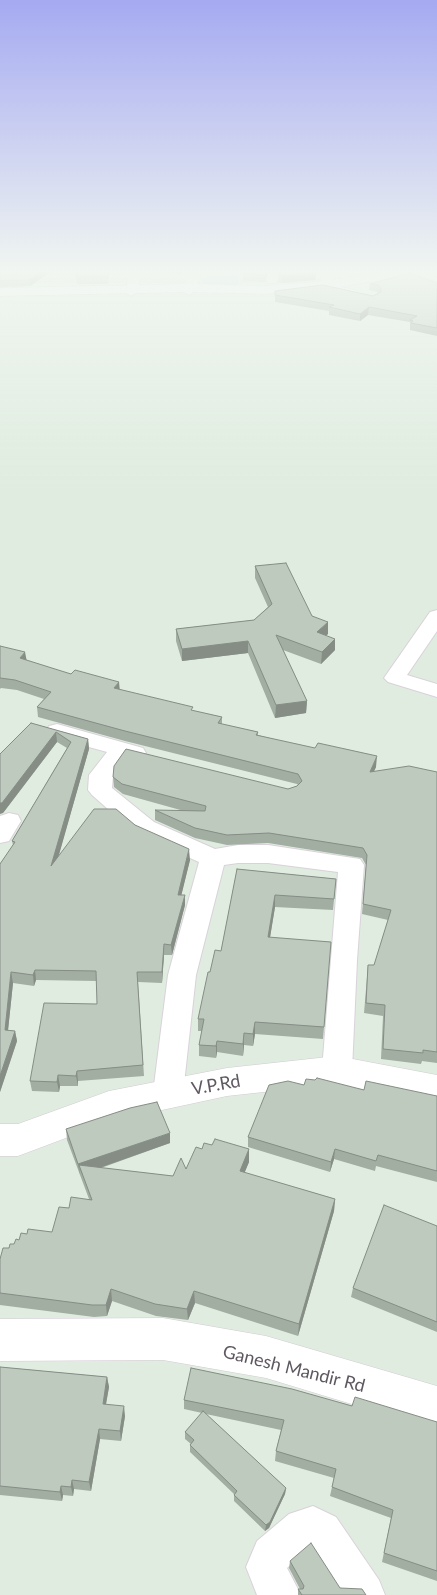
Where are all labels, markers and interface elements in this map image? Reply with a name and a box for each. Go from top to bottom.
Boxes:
street label: V.P.Rd [190,1070,242,1100]
street label: Ganesh Mandir Rd [221,1341,367,1397]

